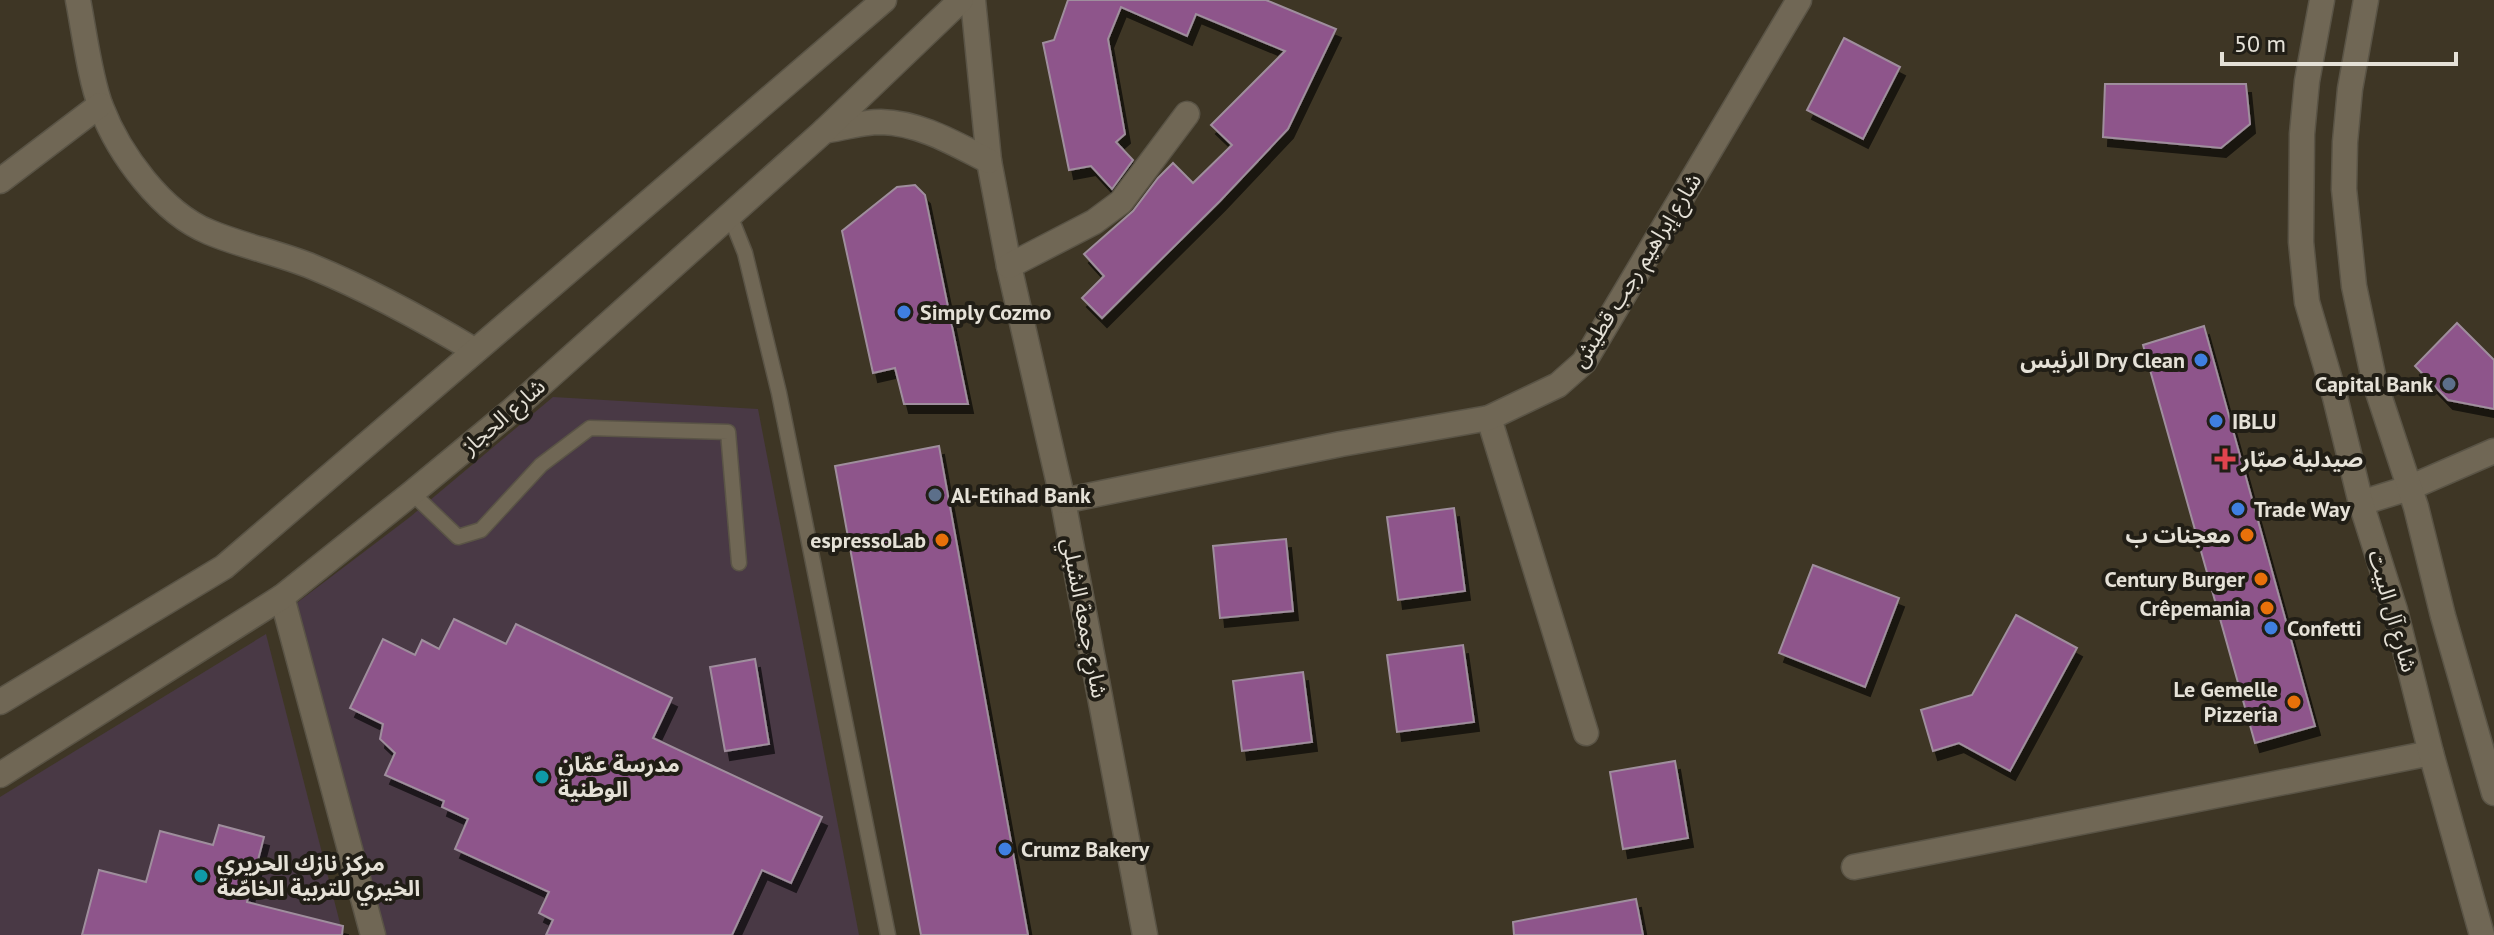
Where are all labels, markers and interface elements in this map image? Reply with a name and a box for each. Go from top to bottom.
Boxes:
scale bar [2222,16,2456,66]
text: 50 m [2234,28,2286,59]
street label: شارع إبراهيم رجب قطيش [1565,168,1710,374]
place label: Simply Cozmo [920,298,1052,326]
marker: Simply Cozmo [895,303,913,321]
place label: الرئيس Dry Clean [2020,346,2185,374]
marker: الرئيس Dry Clean [2192,351,2210,369]
place label: Capital Bank [2315,370,2433,398]
street label: شارع الحجاز [454,372,553,463]
marker: Capital Bank [2440,375,2458,393]
place label: IBLU [2232,407,2276,435]
marker: IBLU [2207,412,2225,430]
place label: صيدلية صبّار [2240,445,2363,473]
marker: صيدلية صبّار [2216,450,2234,468]
place label: Al-Etihad Bank [951,481,1091,509]
marker: Al-Etihad Bank [926,486,944,504]
place label: Trade Way [2254,495,2351,523]
marker: Trade Way [2229,500,2247,518]
place label: معجنات ب [2126,521,2231,549]
place label: espressoLab [810,526,926,554]
marker: معجنات ب [2238,526,2256,544]
marker: espressoLab [933,531,951,549]
street label: شارع جمعة الشبلي [1053,536,1114,701]
street label: شارع آل البيت [2359,547,2424,676]
place label: Century Burger [2105,565,2245,593]
marker: Century Burger [2252,570,2270,588]
place label: Crêpemania [2140,594,2251,622]
marker: Crêpemania [2258,599,2276,617]
place label: Confetti [2287,614,2362,642]
marker: Confetti [2262,619,2280,637]
place label: Le Gemelle Pizzeria [2173,675,2278,728]
marker: Le Gemelle Pizzeria [2285,693,2303,711]
place label: مدرسة عمّان الوطنية [558,750,680,803]
marker: مدرسة عمّان الوطنية [533,768,551,786]
place label: Crumz Bakery [1021,835,1150,863]
marker: Crumz Bakery [996,840,1014,858]
place label: مركز نازك الحريري الخيري للتربية الخاصّة [217,849,420,906]
marker: مركز نازك الحريري الخيري للتربية الخاصّة [192,867,210,885]

